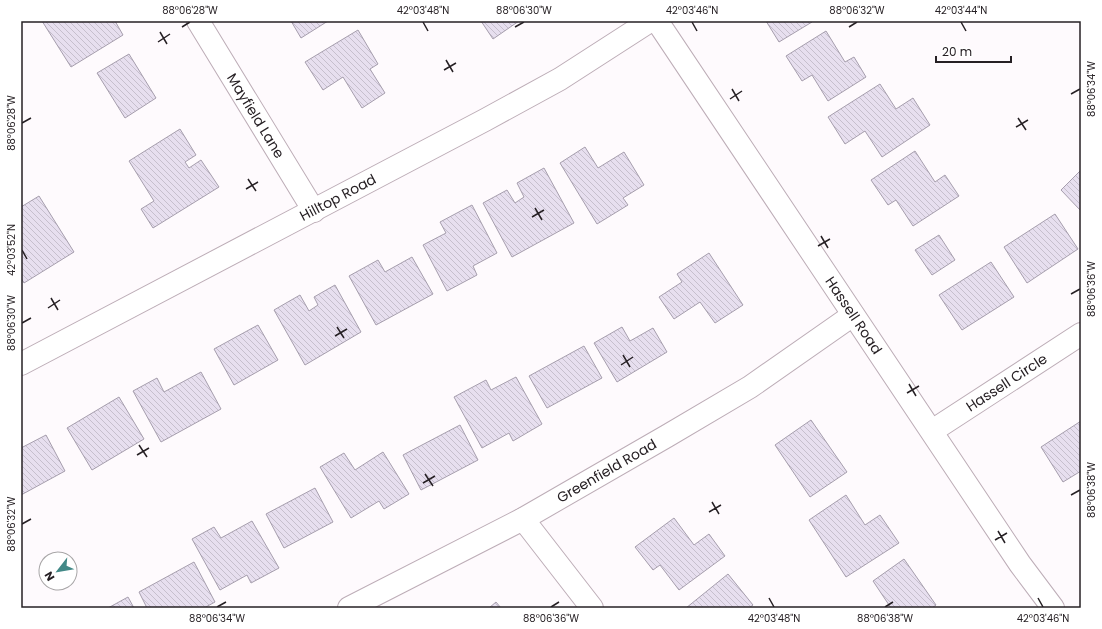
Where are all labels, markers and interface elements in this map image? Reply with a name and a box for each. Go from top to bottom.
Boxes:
text: 88°06'28"W [162,3,218,18]
text: 42°03'48"N [397,3,449,18]
text: 88°06'30"W [496,3,552,18]
text: 42°03'46"N [666,3,718,18]
text: 88°06'32"W [829,3,885,18]
text: 42°03'44"N [935,3,987,18]
scale bar [936,38,1011,64]
text: 20 m [942,43,972,60]
text: 88°06'34"W [1084,61,1099,117]
street label: Mayfield Lane [222,70,290,162]
text: 88°06'28"W [4,95,19,151]
street label: Hilltop Road [296,169,380,226]
text: 42°03'52"N [4,224,19,276]
text: 88°06'36"W [1084,261,1099,317]
street label: Hassell Road [821,273,887,358]
text: 88°06'30"W [4,295,19,351]
street label: Hassell Circle [962,348,1051,416]
street label: Greenfield Road [553,434,660,507]
text: 88°06'38"W [1084,462,1099,518]
text: 88°06'32"W [4,496,19,552]
north arrow [38,551,78,591]
text: N [40,568,58,584]
text: 88°06'34"W [189,611,245,626]
text: 88°06'36"W [523,611,579,626]
text: 42°03'48"N [748,611,800,626]
text: 88°06'38"W [857,611,913,626]
text: 42°03'46"N [1017,611,1069,626]

